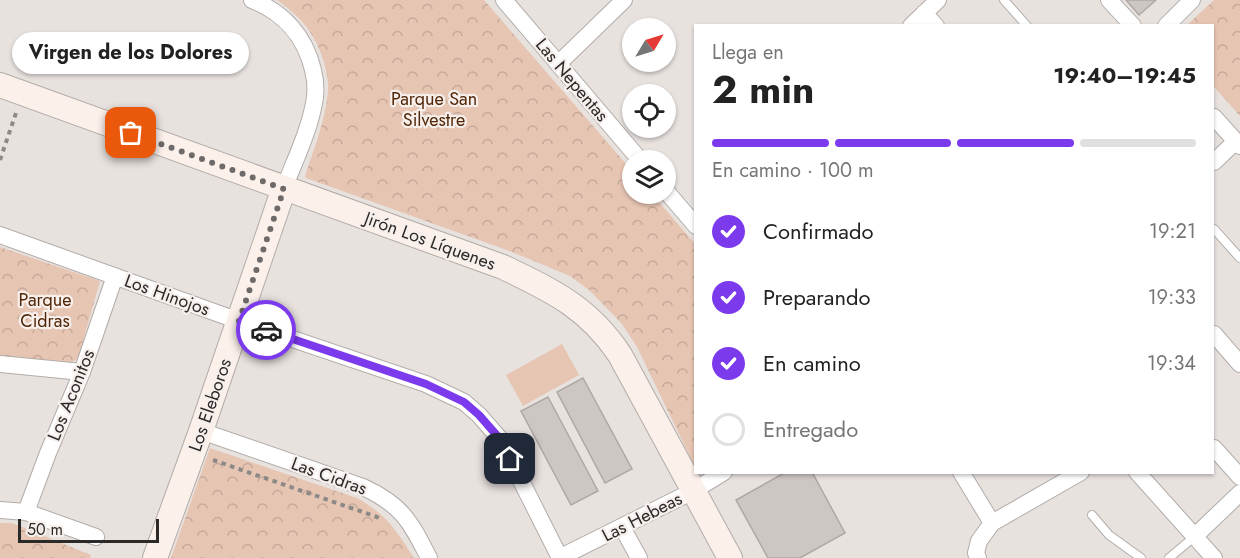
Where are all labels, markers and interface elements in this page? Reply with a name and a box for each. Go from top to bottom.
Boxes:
north arrow [622,18,676,72]
map controls [622,18,676,204]
callout: Virgen de los Dolores [12,31,249,73]
street label: Las Nepentas [529,33,615,127]
text: Virgen de los Dolores [29,38,232,67]
text: Llega en [712,38,784,67]
text: 19:40–19:45 [1053,59,1196,91]
text: 2 min [712,61,814,118]
button: locate [622,84,676,138]
park label: Parque San Silvestre [391,86,477,133]
pin [105,107,156,158]
icon: bag [114,116,147,149]
button: layers [622,150,676,204]
text: En camino · 100 m [712,156,874,185]
street label: Jirón Los Líquenes [359,205,499,277]
icon: check [712,215,745,248]
text: Confirmado [763,215,873,247]
text: 19:21 [1149,217,1196,246]
street label: Los Hinojos [121,268,213,322]
icon: check [712,281,745,314]
text: Preparando [763,281,871,313]
text: 19:33 [1148,283,1196,312]
park label: Parque Cidras [19,287,71,334]
courier [236,300,296,360]
icon: car [250,314,283,347]
street label: Los Aconitos [41,345,101,445]
icon: check [712,347,745,380]
text: En camino [763,347,861,379]
text: 19:34 [1147,349,1196,378]
street label: Los Eleboros [182,355,238,455]
text: Entregado [763,413,858,445]
pin [484,433,535,484]
icon: home [493,442,526,475]
street label: Las Cidras [288,450,370,502]
street label: Las Hebeas [597,486,687,548]
scale bar [18,516,159,544]
text: 50 m [27,518,63,541]

